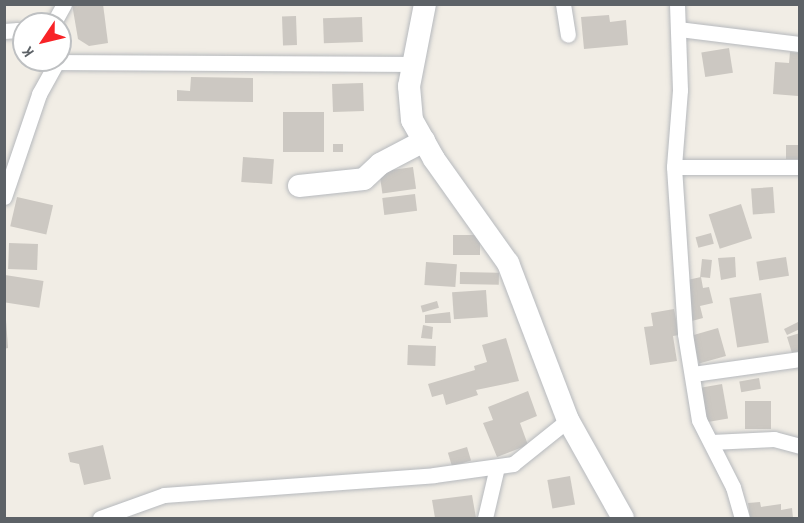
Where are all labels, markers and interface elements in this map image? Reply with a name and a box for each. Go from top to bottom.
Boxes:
north arrow [12,12,72,72]
text: K [18,43,39,60]

